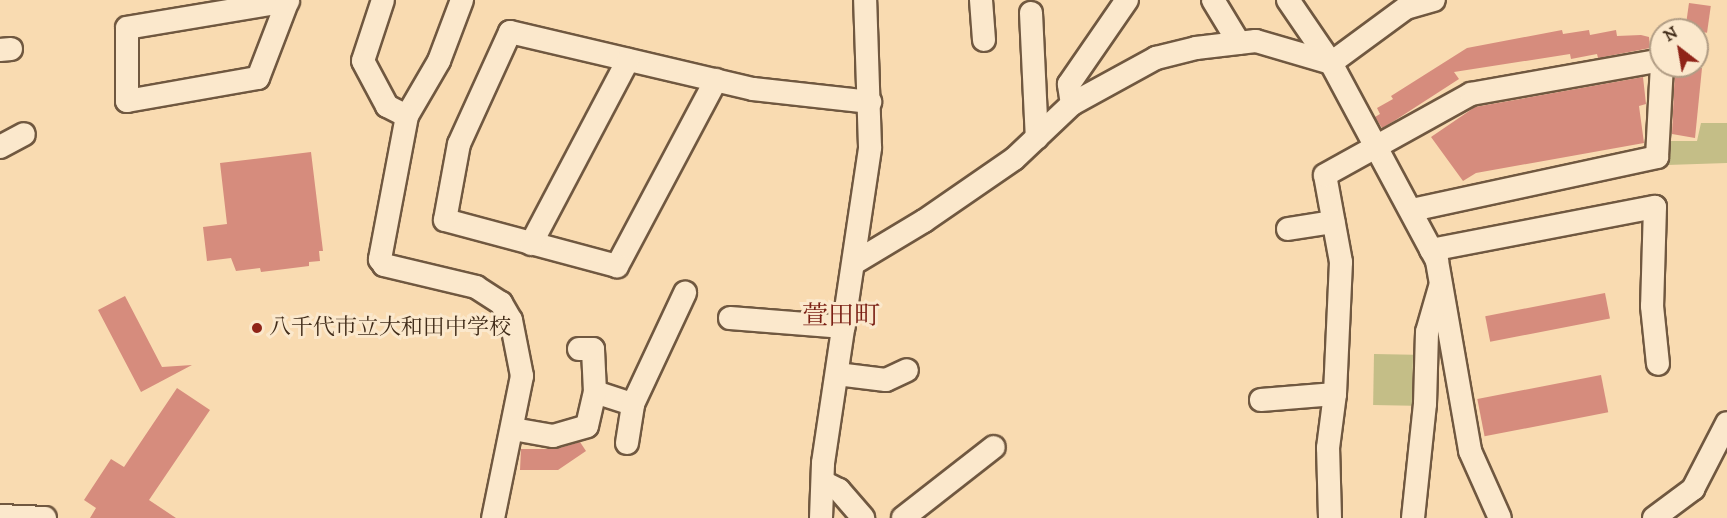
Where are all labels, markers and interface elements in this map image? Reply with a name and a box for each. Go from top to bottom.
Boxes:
north arrow [1649,18,1709,78]
text: N [1660,22,1682,46]
district label: 萱田町 [802,301,880,333]
place label: 八千代市立大和田中学校 [269,315,511,341]
marker: 八千代市立大和田中学校 [250,321,264,335]

